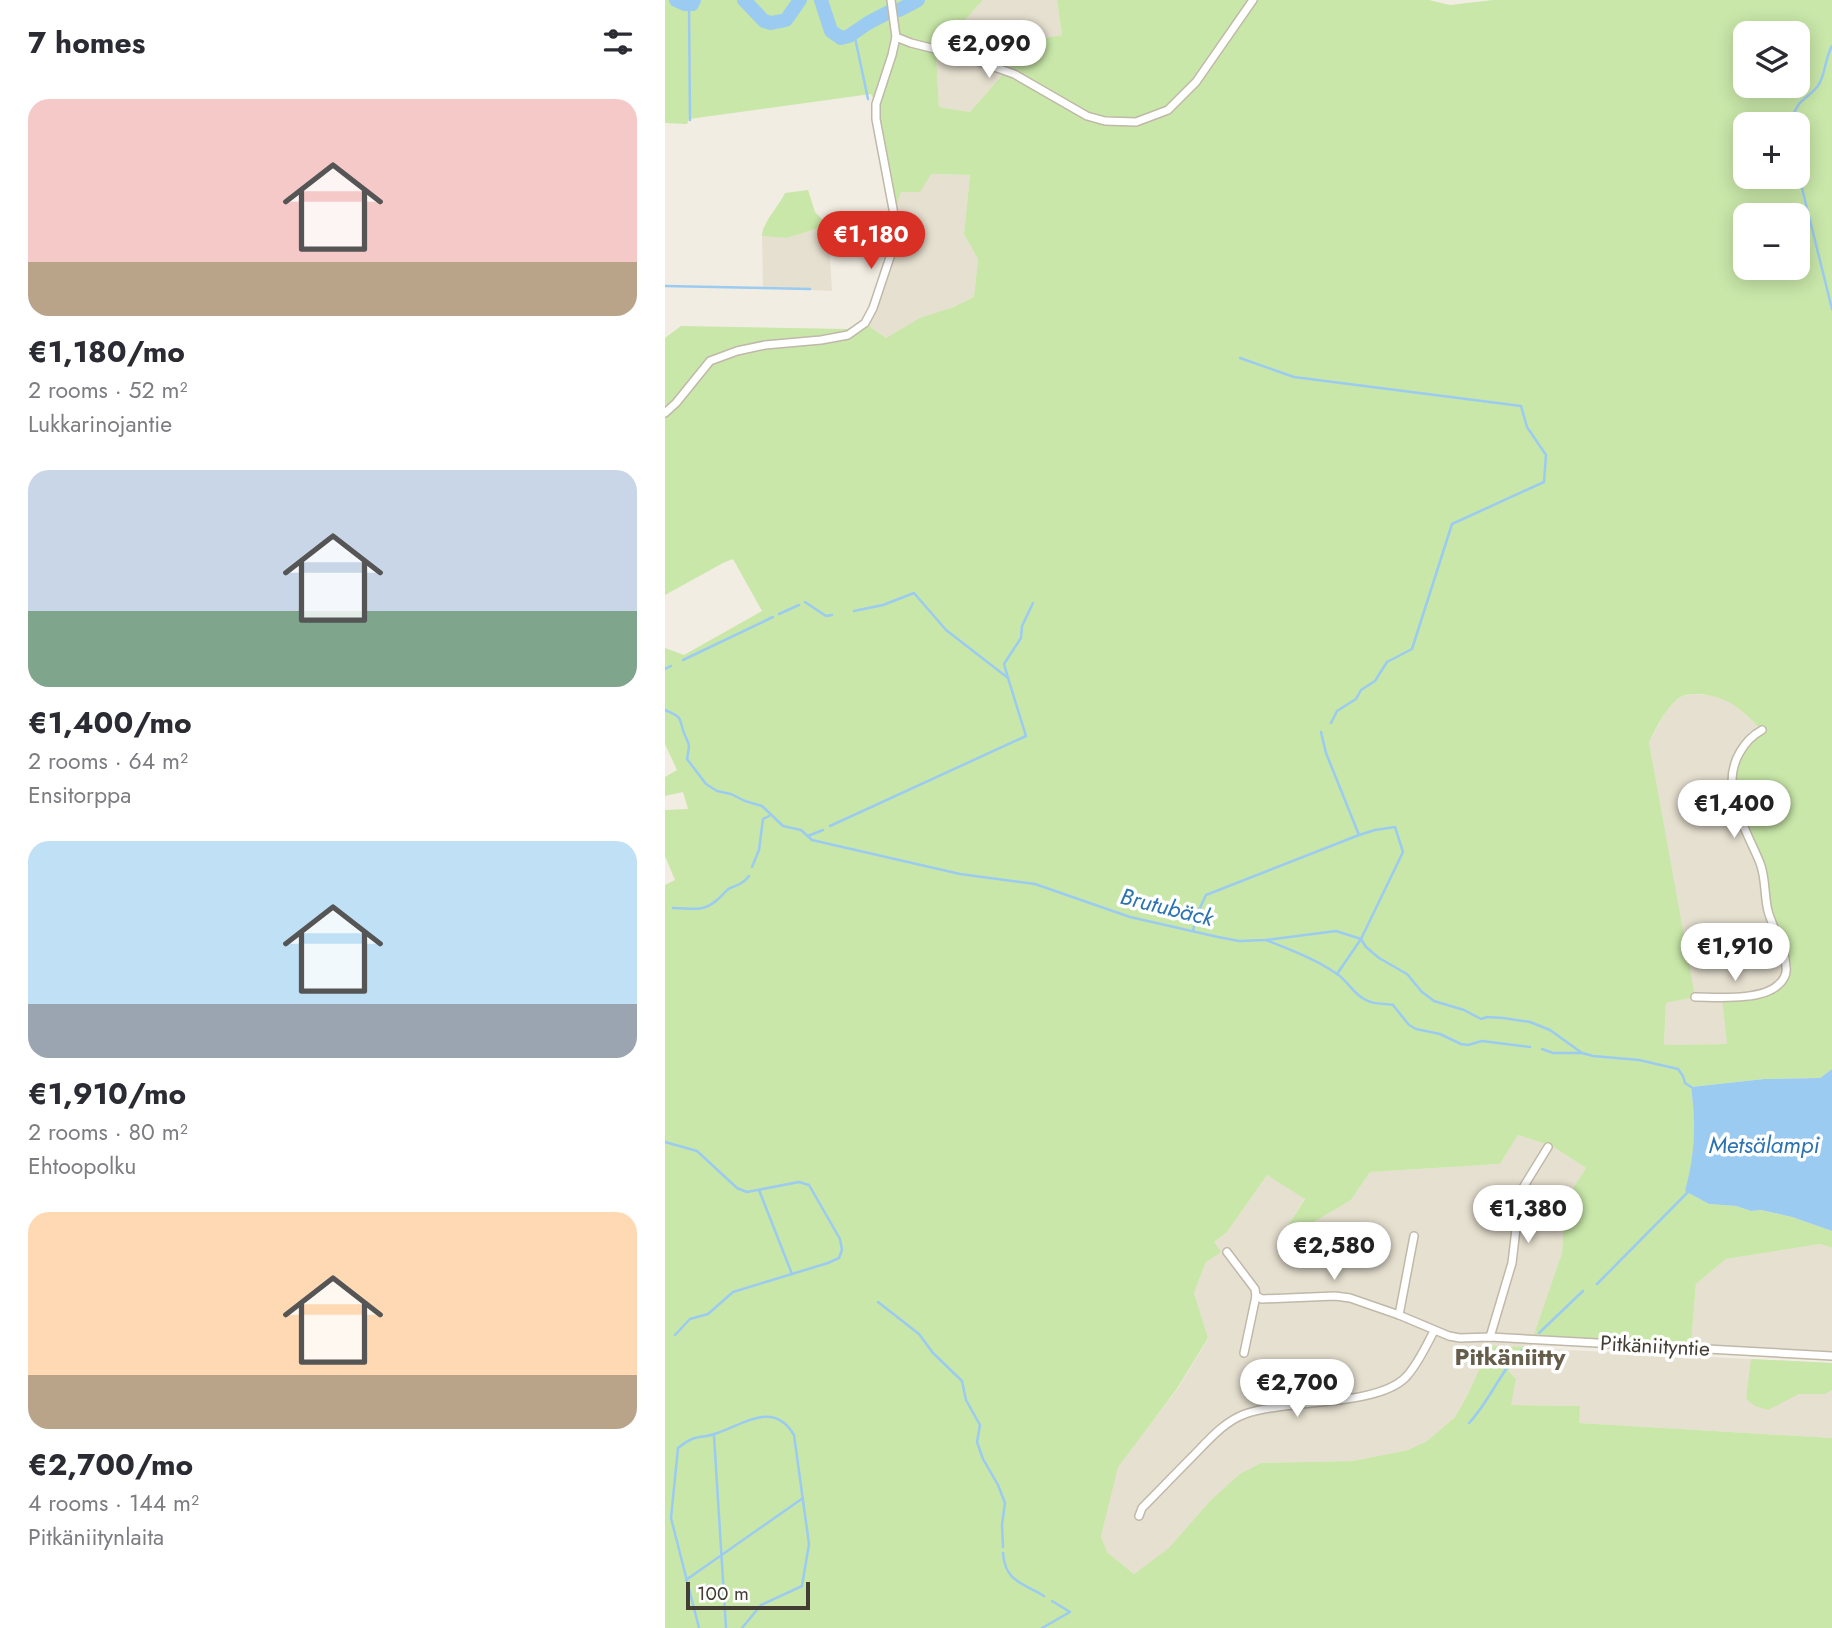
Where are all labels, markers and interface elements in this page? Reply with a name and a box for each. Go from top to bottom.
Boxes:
pin: €2,090 [932,20,1046,80]
text: 7 homes [28,21,145,64]
map controls [1733,21,1810,280]
button: layers [1733,21,1810,98]
icon: filters [599,23,637,61]
text: €2,090 [947,26,1031,60]
button: + [1733,112,1810,189]
icon: home [270,144,396,270]
button: − [1733,203,1810,280]
pin: €1,180 [814,212,928,271]
text: €1,180 [833,217,909,251]
text: €1,180/mo [28,330,185,373]
text: 2 rooms · 52 m² [28,373,187,407]
text: Lukkarinojantie [28,407,172,441]
icon: home [270,515,396,641]
text: €1,400/mo [28,701,192,744]
text: 2 rooms · 64 m² [28,744,188,778]
text: Ensitorppa [28,778,131,812]
pin: €1,400 [1677,780,1791,840]
text: €1,400 [1694,786,1774,820]
water label: Brutubäck [1117,879,1218,935]
icon: home [270,886,396,1012]
pin: €1,910 [1678,923,1792,983]
text: €1,910 [1697,929,1773,963]
text: €1,910/mo [28,1072,186,1115]
text: 2 rooms · 80 m² [28,1115,188,1149]
water label: Metsälampi [1709,1128,1820,1162]
text: Ehtoopolku [28,1149,136,1183]
pin: €1,380 [1471,1186,1585,1245]
text: €1,380 [1489,1191,1567,1225]
pin: €2,580 [1277,1222,1391,1282]
text: €2,580 [1293,1228,1375,1262]
icon: home [270,1257,396,1383]
street label: Pitkäniityntie [1599,1328,1711,1364]
district label: Pitkäniitty [1455,1339,1566,1374]
pin: €2,700 [1240,1360,1354,1419]
text: €2,700 [1256,1365,1338,1399]
text: €2,700/mo [28,1443,193,1486]
text: 4 rooms · 144 m² [28,1486,199,1520]
text: Pitkäniitynlaita [28,1520,164,1554]
scale bar [686,1579,810,1611]
text: 100 m [697,1580,749,1607]

